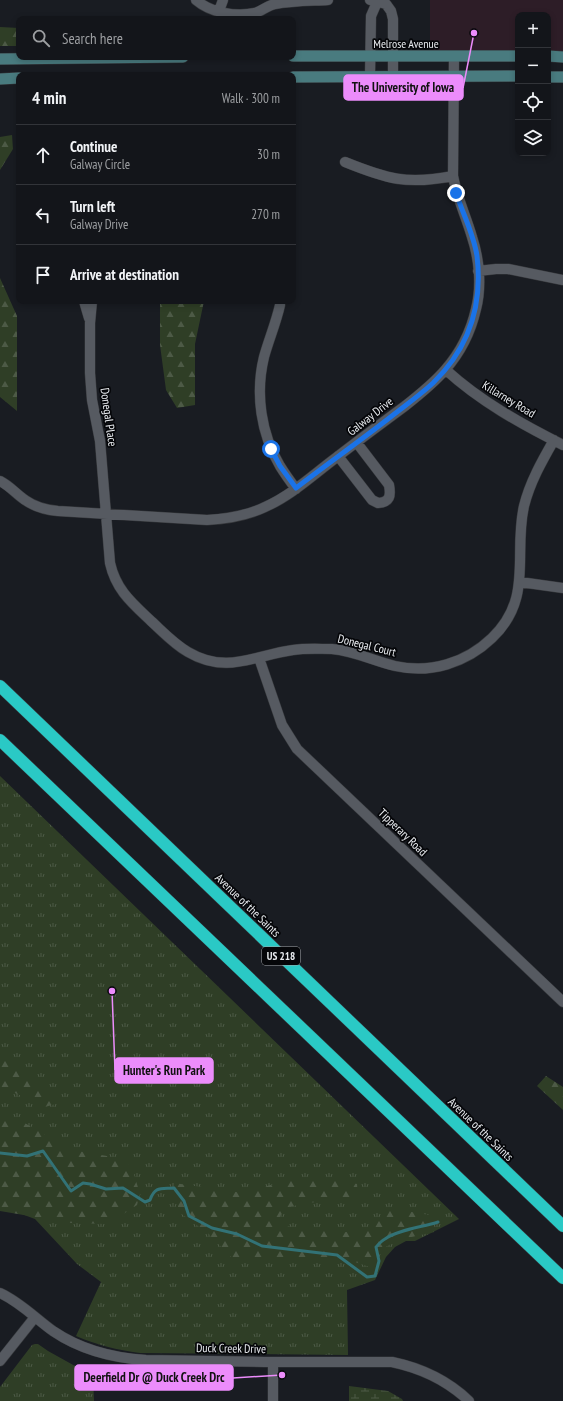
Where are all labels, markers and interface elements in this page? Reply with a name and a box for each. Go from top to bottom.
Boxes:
map controls [515,12,551,156]
button: + [515,12,551,48]
search box [16,16,296,60]
icon: search [30,27,52,49]
text: Search here [62,29,123,48]
street label: Melrose Avenue [373,36,439,51]
button: − [515,48,551,84]
callout: The University of Iowa [344,75,463,100]
text: The University of Iowa [352,79,454,96]
button: locate [515,84,551,120]
text: 4 min [32,87,66,109]
text: Walk · 300 m [222,90,280,107]
button: layers [515,120,551,156]
text: Continue [70,137,117,156]
icon: ahead [32,144,54,166]
text: 30 m [257,146,280,163]
text: Galway Circle [70,156,130,173]
route end [447,184,465,202]
text: Turn left [70,197,115,216]
icon: left [32,204,54,226]
text: 270 m [251,206,280,223]
text: Galway Drive [70,216,128,233]
icon: arrive [32,264,54,286]
text: Arrive at destination [70,265,179,284]
street label: Killarney Road [480,377,538,421]
street label: Donegal Place [97,387,121,447]
street label: Galway Drive [344,393,396,439]
route start [262,440,280,458]
street label: Donegal Court [336,631,398,660]
street label: Tipperary Road [376,805,430,859]
street label: Avenue of the Saints [212,870,284,940]
road number: US 218 [262,947,300,965]
callout: Hunter's Run Park [115,1058,213,1083]
text: Hunter's Run Park [123,1062,206,1079]
street label: Avenue of the Saints [445,1094,517,1164]
street label: Duck Creek Drive [196,1340,266,1356]
callout: Deerfield Dr @ Duck Creek Drc [75,1365,233,1390]
text: Deerfield Dr @ Duck Creek Drc [83,1369,225,1386]

